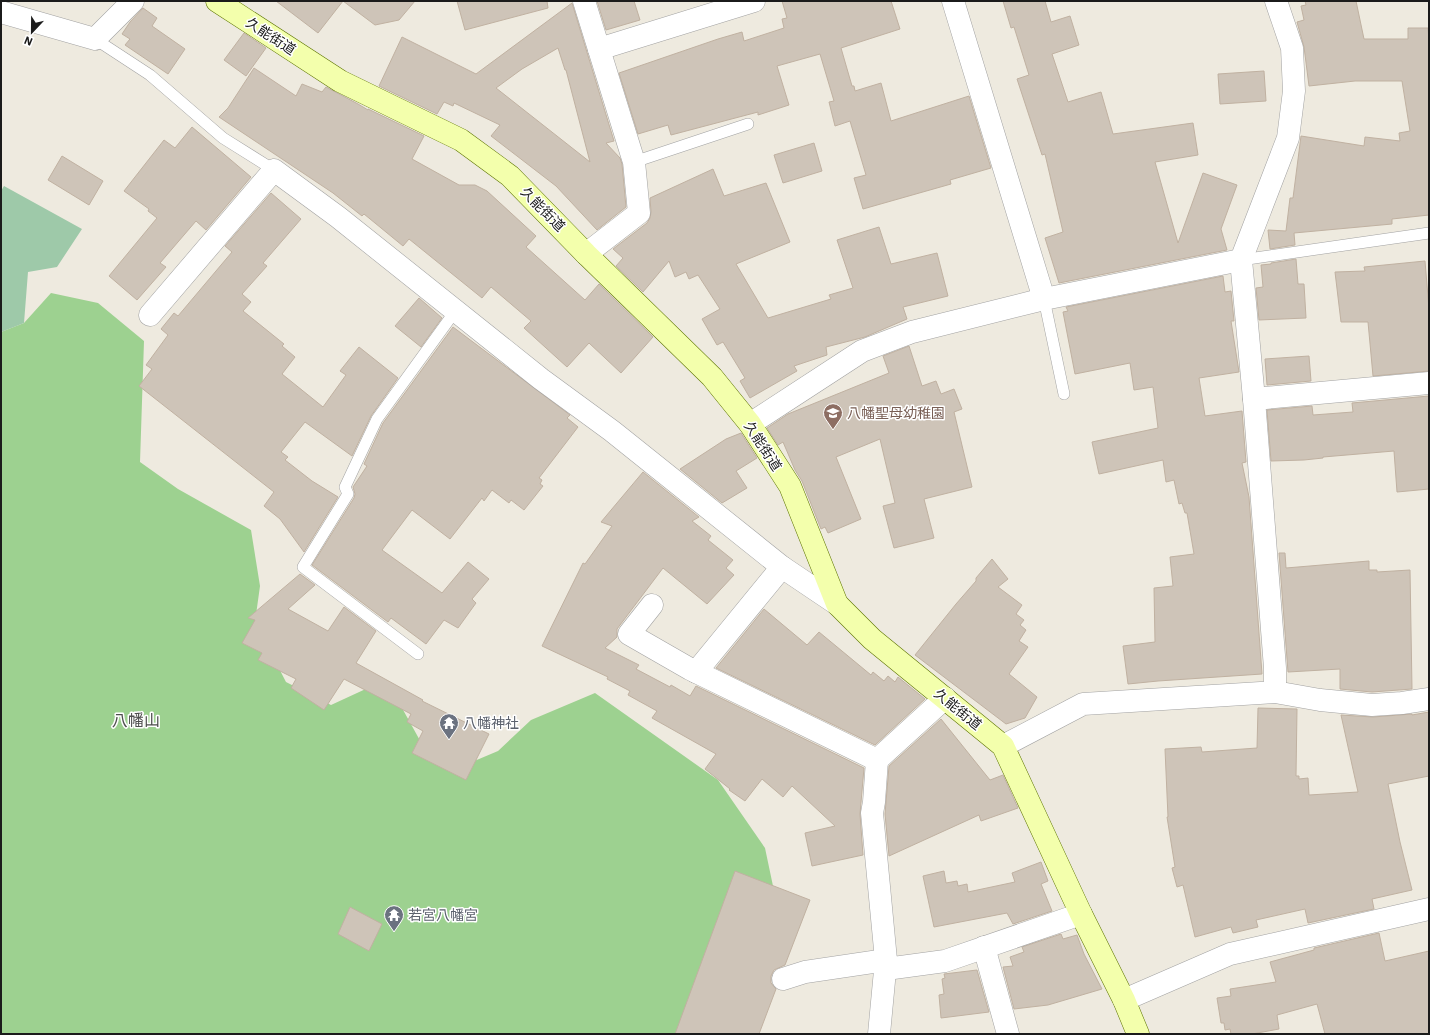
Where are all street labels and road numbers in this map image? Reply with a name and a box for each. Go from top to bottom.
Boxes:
street label: 久能街道 [243,13,299,59]
street label: 久能街道 [517,183,569,235]
street label: 久能街道 [740,418,786,474]
street label: 久能街道 [931,684,985,734]

